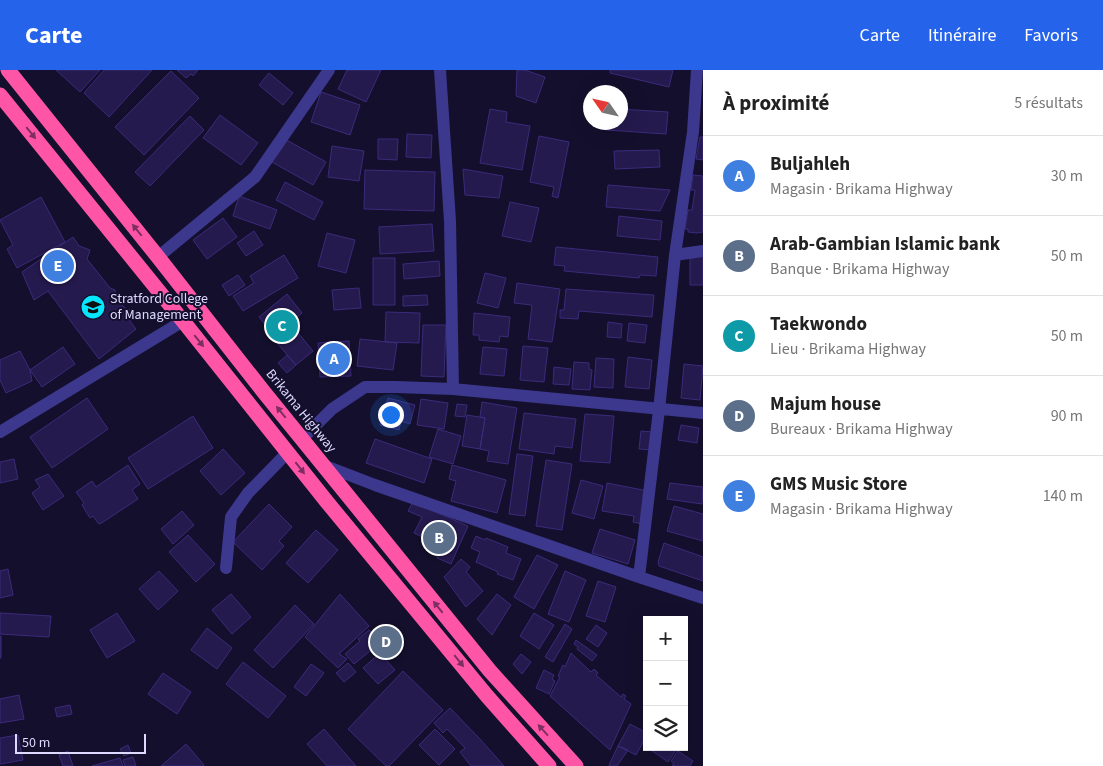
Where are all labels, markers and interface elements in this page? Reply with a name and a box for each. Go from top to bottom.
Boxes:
text: Carte [25,18,82,53]
text: Carte [860,23,900,48]
text: Itinéraire [928,23,996,48]
text: Favoris [1024,23,1078,48]
north arrow [583,85,628,130]
text: À proximité [723,88,829,118]
text: 5 résultats [1014,92,1083,114]
one-way arrow [25,126,36,139]
text: Buljahleh [770,151,850,178]
text: A [734,165,744,187]
text: 30 m [1051,165,1083,187]
text: Magasin · Brikama Highway [770,178,953,200]
one-way arrow [131,224,142,237]
text: Arab-Gambian Islamic bank [770,231,1000,258]
text: B [734,245,744,267]
text: 50 m [1051,245,1083,267]
pin: E [42,247,74,285]
text: Banque · Brikama Highway [770,258,949,280]
place label: Stratford College of Management [110,289,208,325]
school or university icon: Stratford College of Management [80,294,106,320]
pin: C [266,307,298,345]
text: Taekwondo [770,311,867,338]
text: C [734,325,744,347]
text: 50 m [1051,325,1083,347]
one-way arrow [194,334,205,347]
text: Lieu · Brikama Highway [770,338,926,360]
pin: A [318,340,350,378]
street label: Brikama Highway [261,365,341,458]
text: Majum house [770,391,881,418]
your location [378,402,404,428]
text: D [734,405,744,427]
text: 90 m [1051,405,1083,427]
one-way arrow [275,406,286,419]
text: Bureaux · Brikama Highway [770,418,953,440]
one-way arrow [295,461,306,474]
text: GMS Music Store [770,471,907,498]
text: E [735,485,743,507]
text: 140 m [1043,485,1083,507]
text: Magasin · Brikama Highway [770,498,953,520]
pin: B [423,519,455,557]
one-way arrow [432,600,443,613]
map controls [643,616,688,751]
button: + [643,616,688,661]
pin: D [370,623,402,661]
one-way arrow [453,655,464,668]
button: − [643,661,688,706]
button: layers [643,706,688,751]
one-way arrow [537,725,549,737]
scale bar [15,731,146,754]
text: 50 m [22,733,50,753]

